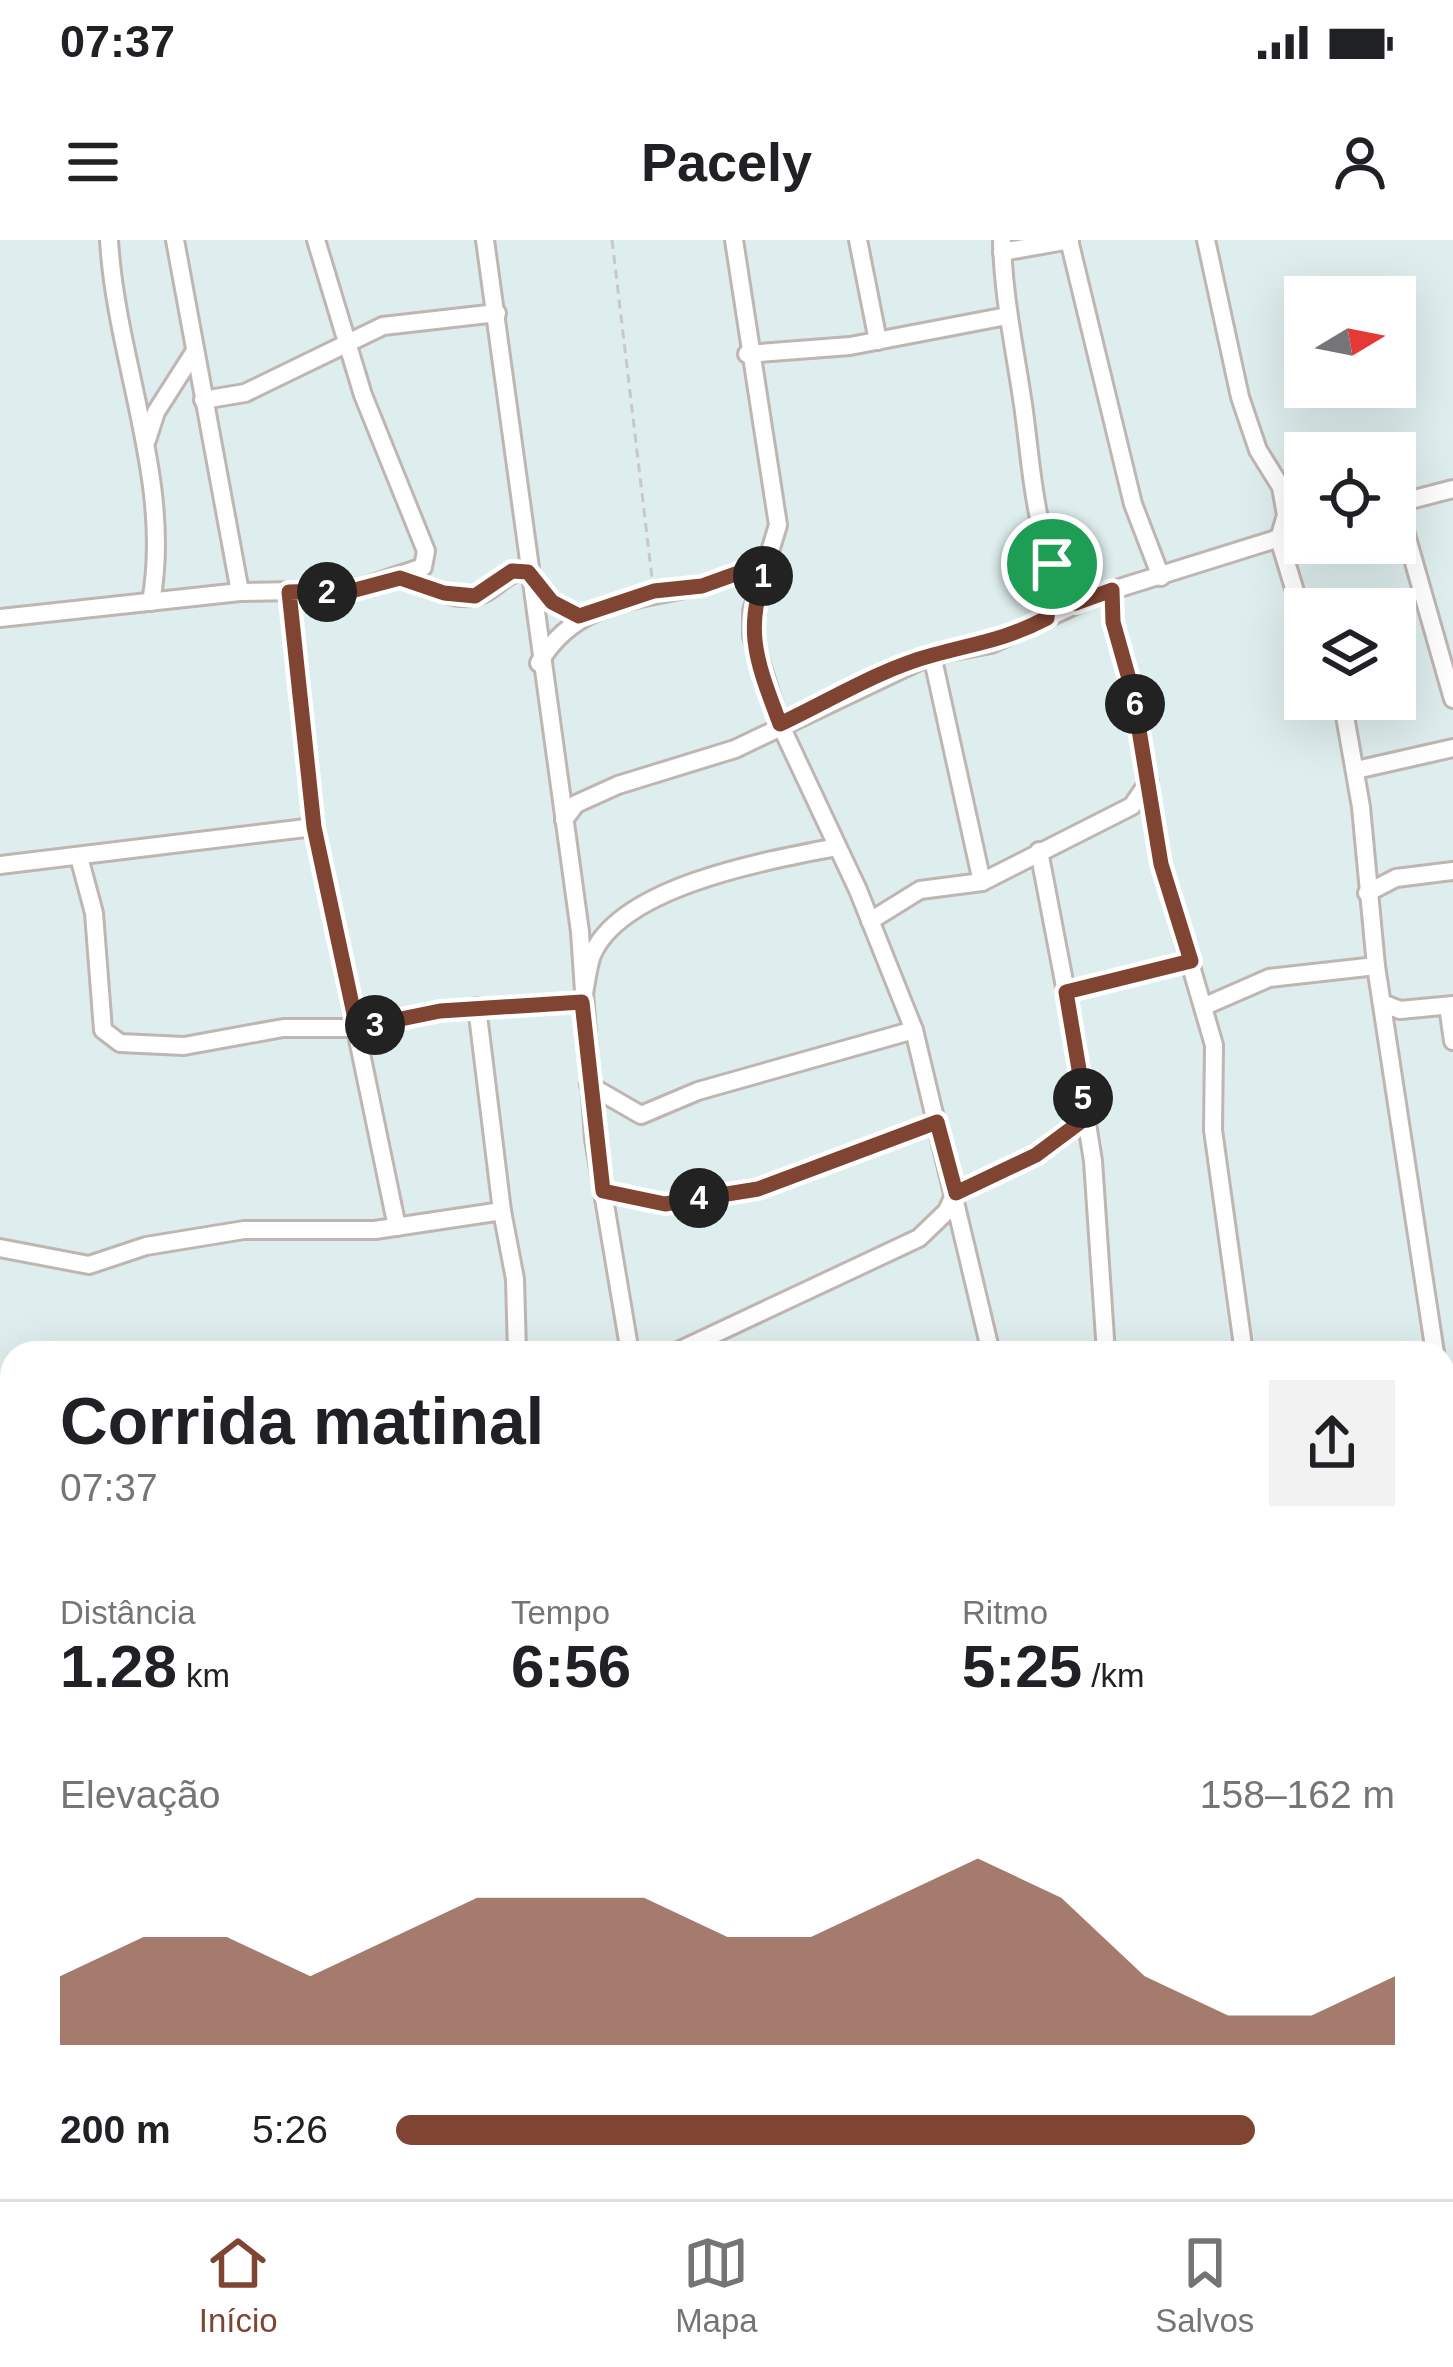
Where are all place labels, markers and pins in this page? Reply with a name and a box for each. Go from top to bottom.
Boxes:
pin [1001,513,1103,615]
pin: 1 [733,546,793,606]
pin: 2 [297,562,357,622]
pin: 6 [1105,674,1165,734]
pin: 3 [345,995,405,1055]
pin: 5 [1053,1068,1113,1128]
pin: 4 [669,1168,729,1228]

